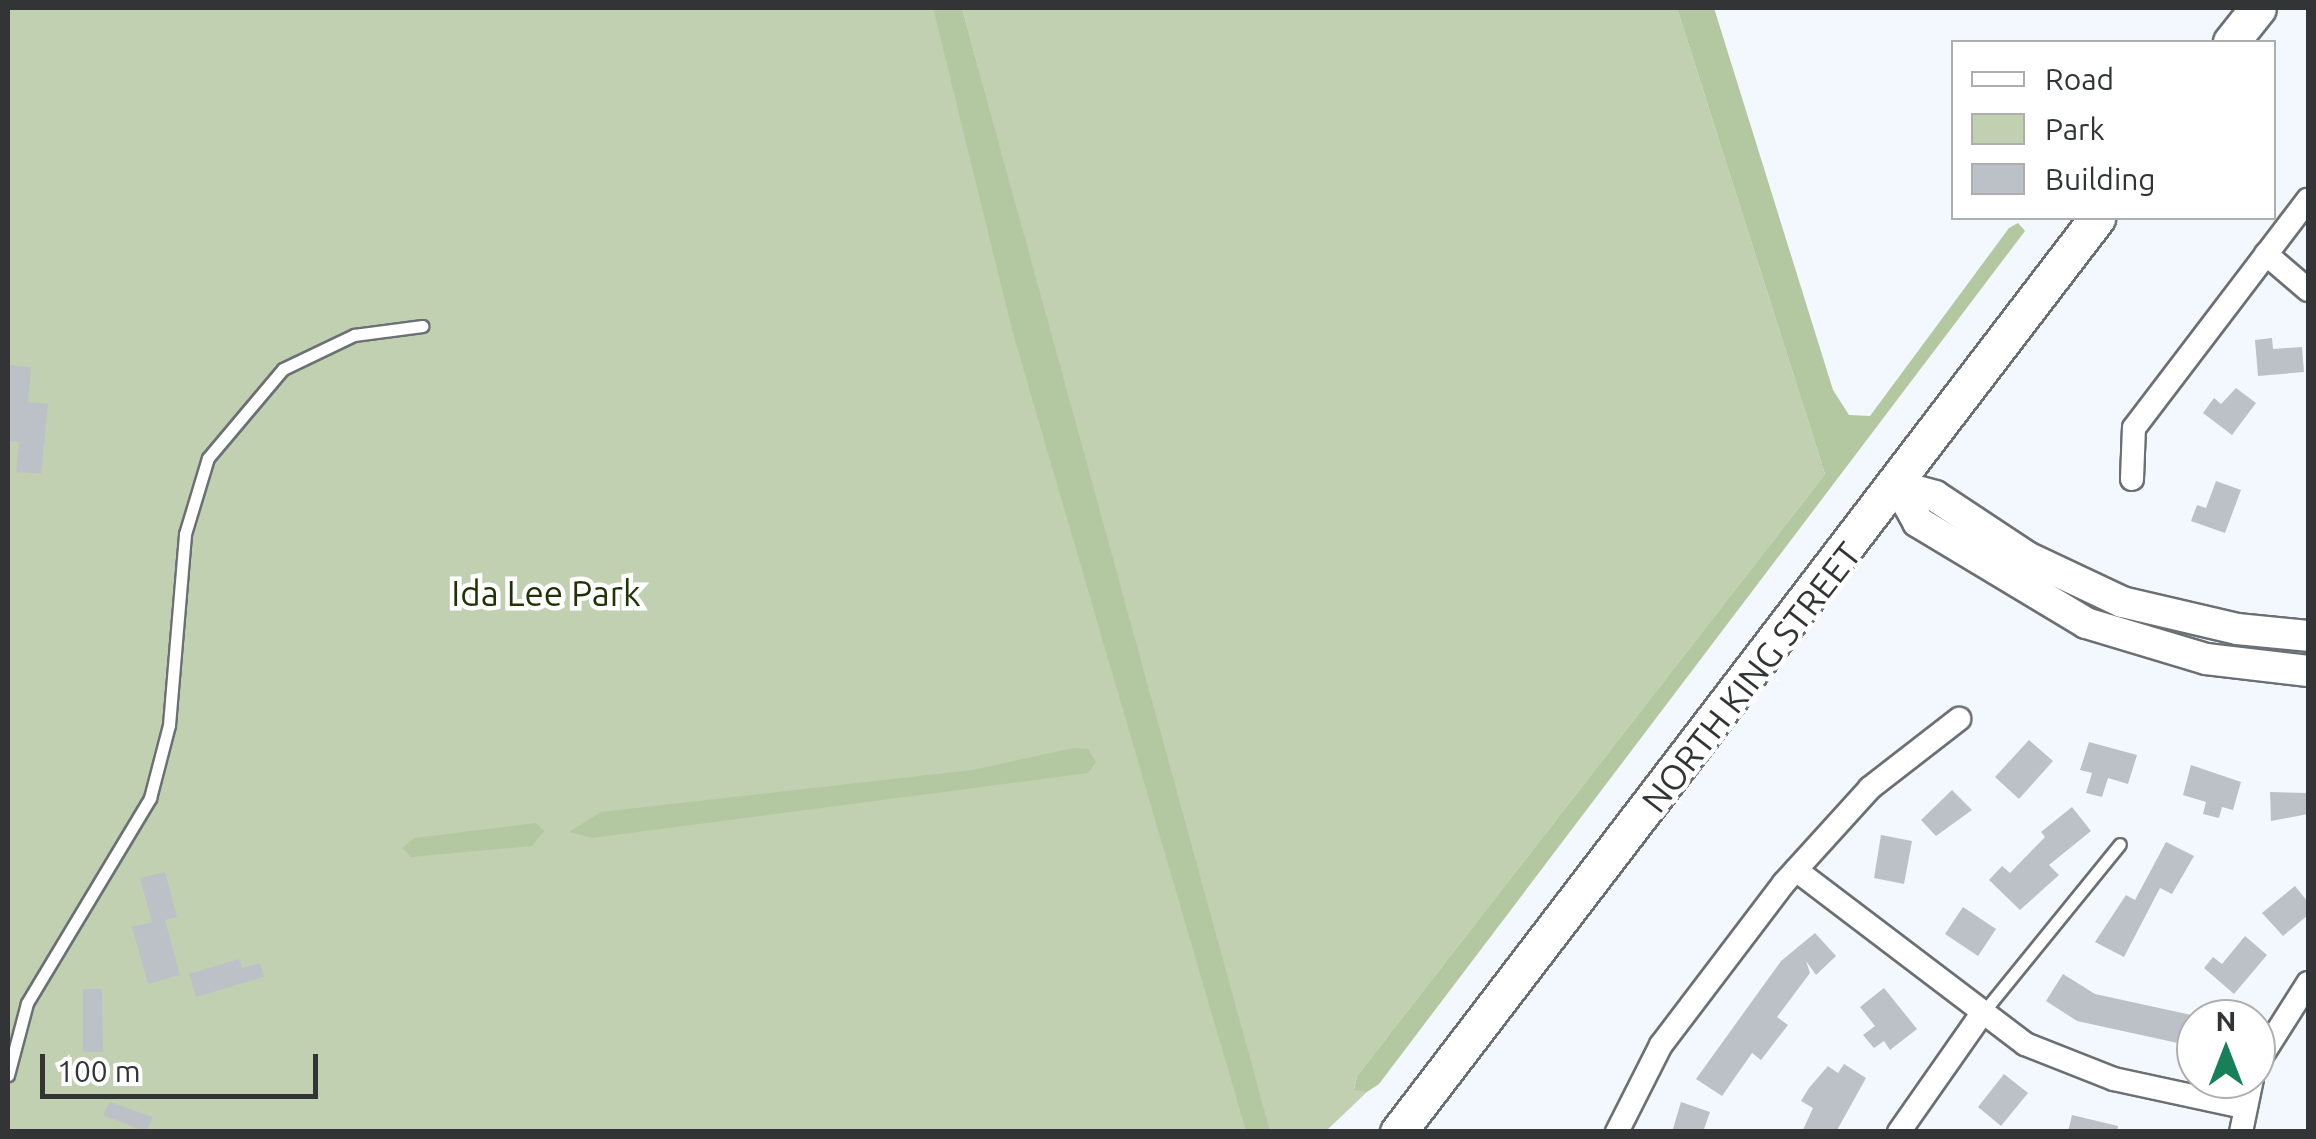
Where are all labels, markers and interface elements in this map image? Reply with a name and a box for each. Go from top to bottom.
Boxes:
legend [1951,40,2276,220]
text: Road [2045,62,2114,96]
text: Park [2045,112,2105,146]
text: Building [2045,162,2156,196]
street label: NORTH KING STREET [1633,534,1869,820]
park label: Ida Lee Park [451,572,641,614]
north arrow [2176,999,2276,1099]
text: N [2216,1005,2236,1036]
scale bar [45,1034,322,1096]
text: 100 m [57,1054,141,1088]

